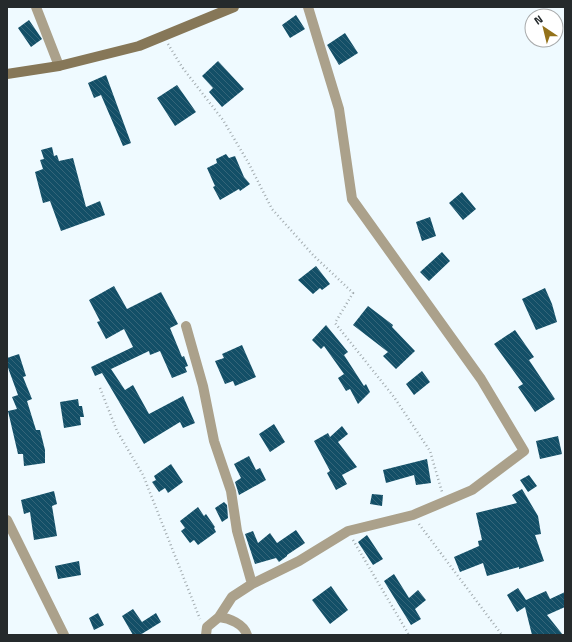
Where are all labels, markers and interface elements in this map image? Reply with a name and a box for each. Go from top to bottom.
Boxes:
north arrow [524,8,564,48]
text: N [531,11,546,29]

